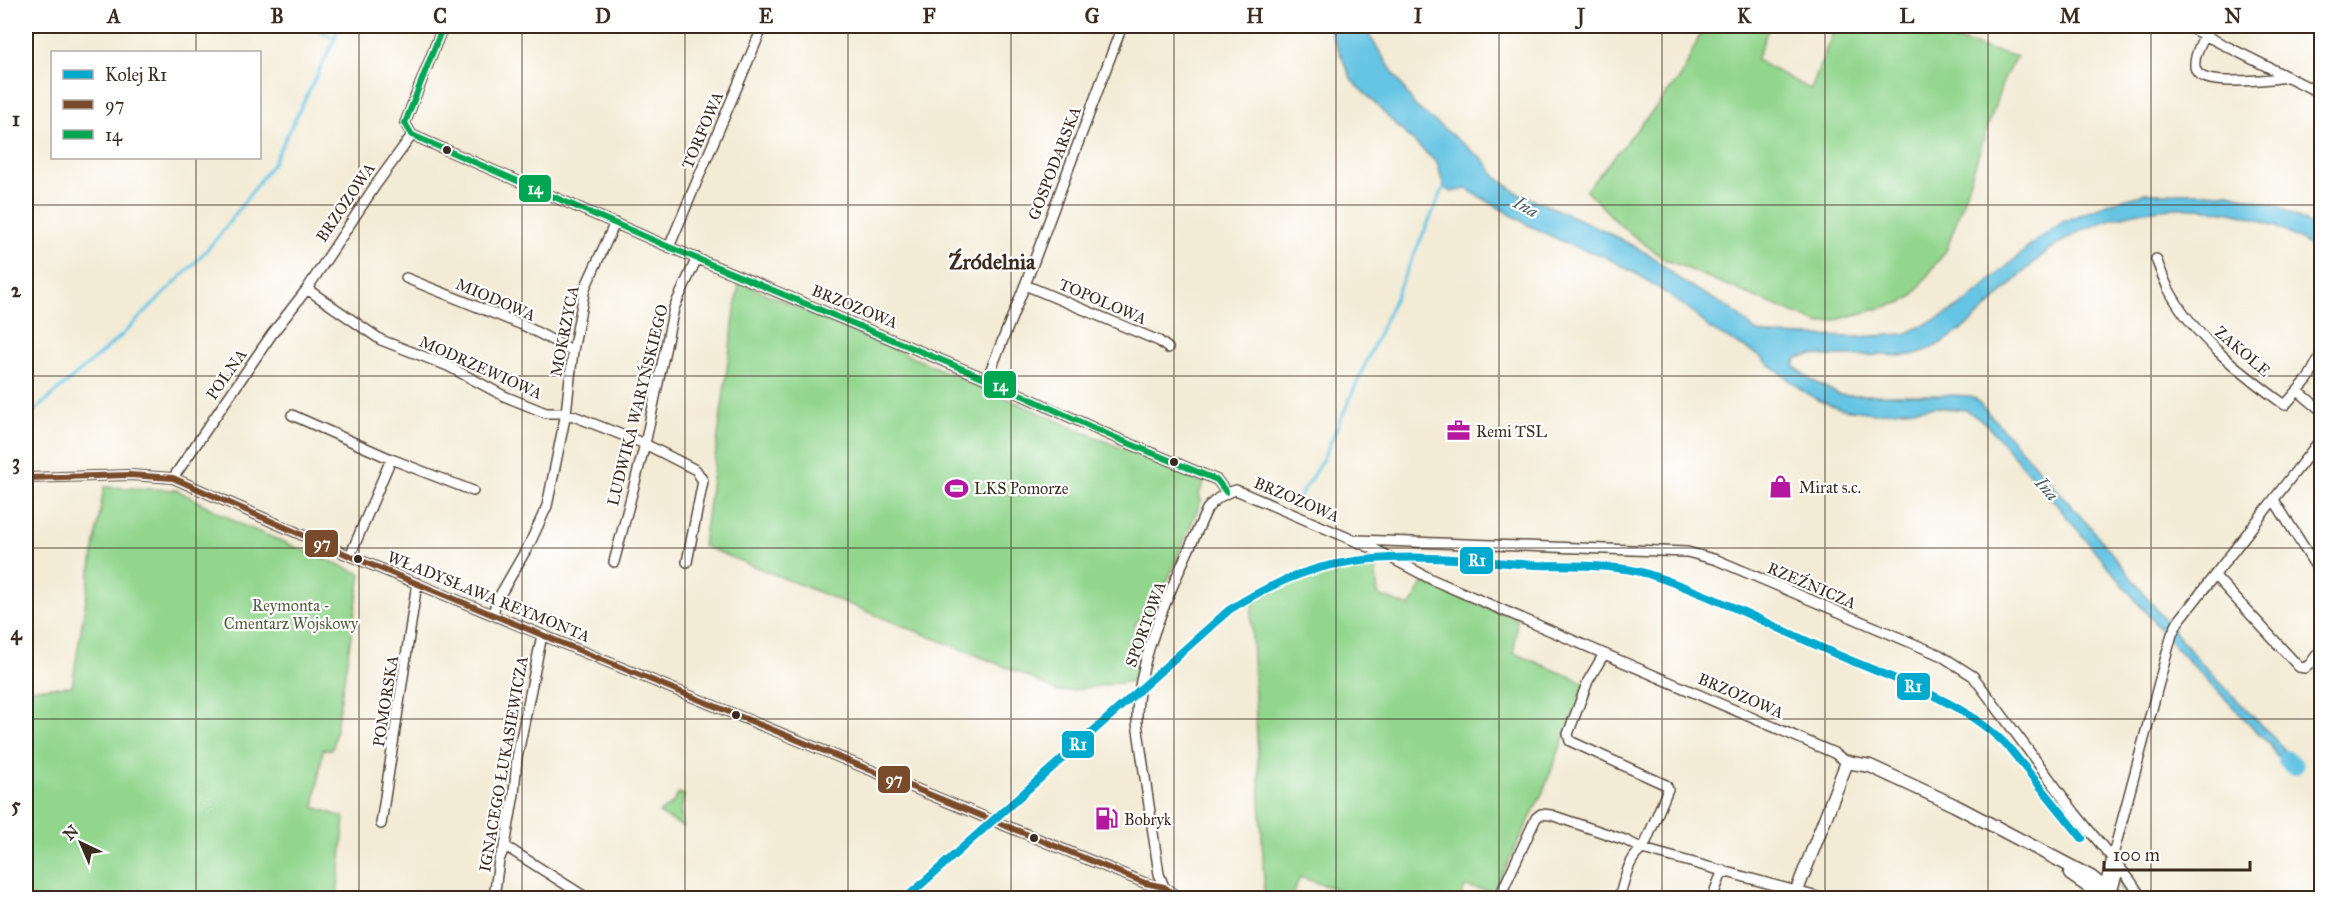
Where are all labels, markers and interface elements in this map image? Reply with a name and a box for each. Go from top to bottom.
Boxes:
text: A [105,4,121,28]
text: B [270,4,284,28]
text: C [433,4,447,28]
text: D [595,4,611,28]
text: E [759,4,774,28]
text: F [922,4,936,28]
text: G [1085,4,1100,28]
text: H [1246,4,1264,28]
text: I [1414,4,1423,28]
text: J [1574,4,1586,30]
text: K [1737,4,1752,28]
text: L [1900,4,1915,28]
text: M [2060,4,2081,28]
text: N [2225,4,2242,28]
legend [51,51,261,159]
text: Kolej R1 [105,64,167,86]
street label: TORFOWA [678,89,727,172]
text: 97 [105,94,124,116]
street label: GOSPODARSKA [1024,104,1085,223]
text: 1 [12,107,20,131]
text: 14 [105,124,123,146]
unlabelled marker [441,144,453,156]
street label: BRZOZOWA [312,159,379,245]
line badge: 14 [518,174,552,203]
text: 14 [527,179,544,199]
water label: Ina [1509,191,1543,223]
district label: Źródelnia [949,248,1036,275]
street label: MIODOWA [453,274,539,325]
street label: TOPOLOWA [1056,274,1150,329]
text: 2 [11,278,22,302]
street label: BRZOZOWA [809,281,901,332]
street label: MOKRZYCA [546,284,583,378]
street label: LUDWIKA WARYŃSKIEGO [601,302,672,508]
street label: ZAKOLE [2211,322,2274,380]
street label: MODRZEWIOWA [416,332,545,403]
street label: POLNA [202,345,251,403]
line badge: 14 [983,370,1017,399]
text: 14 [992,376,1009,396]
office icon: Remi TSL [1445,418,1471,444]
place label: Remi TSL [1476,422,1547,441]
text: 3 [12,450,20,475]
unlabelled marker [1168,456,1180,468]
water label: Ina [2030,472,2064,506]
street label: BRZOZOWA [1251,473,1343,526]
shop icon: Mirat s.c. [1768,474,1794,500]
sports icon: LKS Pomorze [943,475,969,501]
place label: Mirat s.c. [1799,478,1861,497]
place label: LKS Pomorze [974,479,1069,498]
line badge: 97 [304,529,339,558]
text: 97 [313,534,331,554]
line badge: R1 [1459,546,1494,575]
street label: WŁADYSŁAWA REYMONTA [385,547,593,646]
text: R1 [1468,551,1486,570]
unlabelled marker [352,553,364,565]
street label: RZEŹNICZA [1765,556,1860,613]
street label: SPORTOWA [1121,579,1170,670]
park label: Reymonta - Cmentarz Wojskowy [224,596,359,633]
text: 4 [10,621,22,646]
street label: POMORSKA [369,654,402,748]
street label: IGNACEGO ŁUKASIEWICZA [475,654,532,874]
street label: BRZOZOWA [1695,669,1787,722]
line badge: R1 [1896,672,1931,701]
text: R1 [1904,677,1922,696]
unlabelled marker [730,709,742,721]
line badge: R1 [1061,730,1095,759]
text: R1 [1069,735,1087,754]
line badge: 97 [877,765,911,794]
text: 97 [885,770,903,790]
text: 5 [11,793,21,817]
fuel station icon: Bobryk [1093,806,1119,832]
place label: Bobryk [1124,810,1172,829]
north arrow [51,813,111,873]
text: N [59,821,83,844]
unlabelled marker [1028,832,1040,844]
scale bar [2104,834,2250,872]
text: 100 m [2113,844,2160,866]

